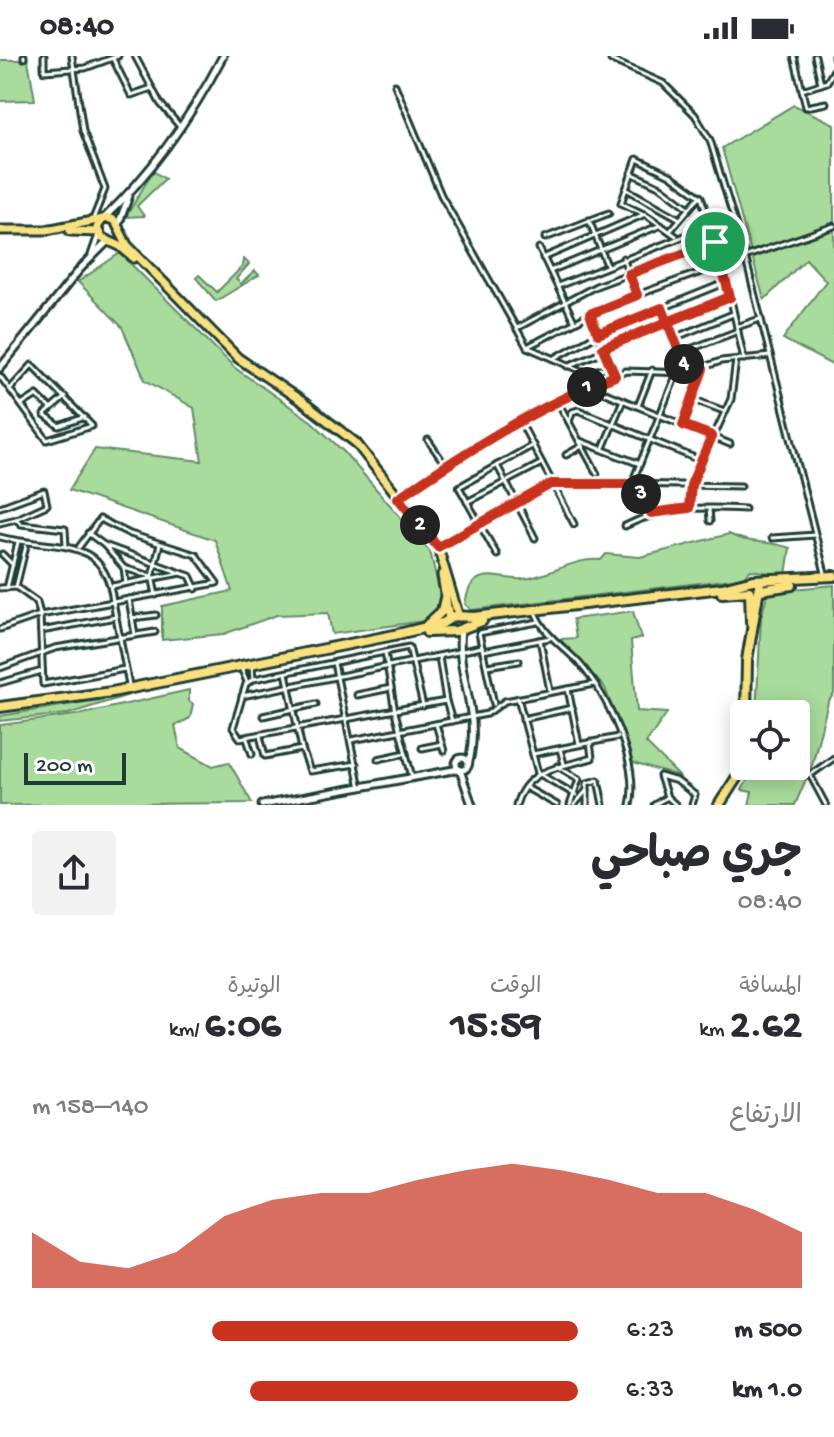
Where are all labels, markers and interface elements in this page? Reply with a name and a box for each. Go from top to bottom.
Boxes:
text: 08:40 [40,11,114,46]
pin [681,208,749,276]
icon: arrive [693,220,737,264]
pin: 4 [664,344,704,384]
text: 4 [679,351,689,377]
pin: 1 [567,367,607,407]
text: 1 [583,374,591,400]
pin: 3 [621,474,661,514]
text: 3 [635,481,647,507]
pin: 2 [400,505,440,545]
text: 2 [415,512,425,538]
map controls [730,700,810,780]
button: locate [730,700,810,780]
scale bar [24,749,126,785]
text: 200 m [36,754,93,780]
button: share [32,831,116,915]
text: جري صباحي [591,832,802,884]
text: 08:40 [738,888,802,919]
text: الوتيرة [228,975,281,1001]
text: الوقت [490,975,541,1001]
text: المسافة [739,975,802,1001]
text: 6:06 [205,1004,281,1051]
text: 15:59 [451,1004,541,1051]
text: 2.62 [730,1004,802,1051]
text: /km [169,1018,205,1044]
text: km [699,1018,730,1044]
text: 140–158 m [32,1093,149,1124]
text: الارتفاع [729,1102,802,1133]
text: 6:23 [626,1316,674,1347]
text: 500 m [734,1316,802,1347]
text: 6:33 [626,1376,674,1407]
text: 1.0 km [732,1376,802,1407]

